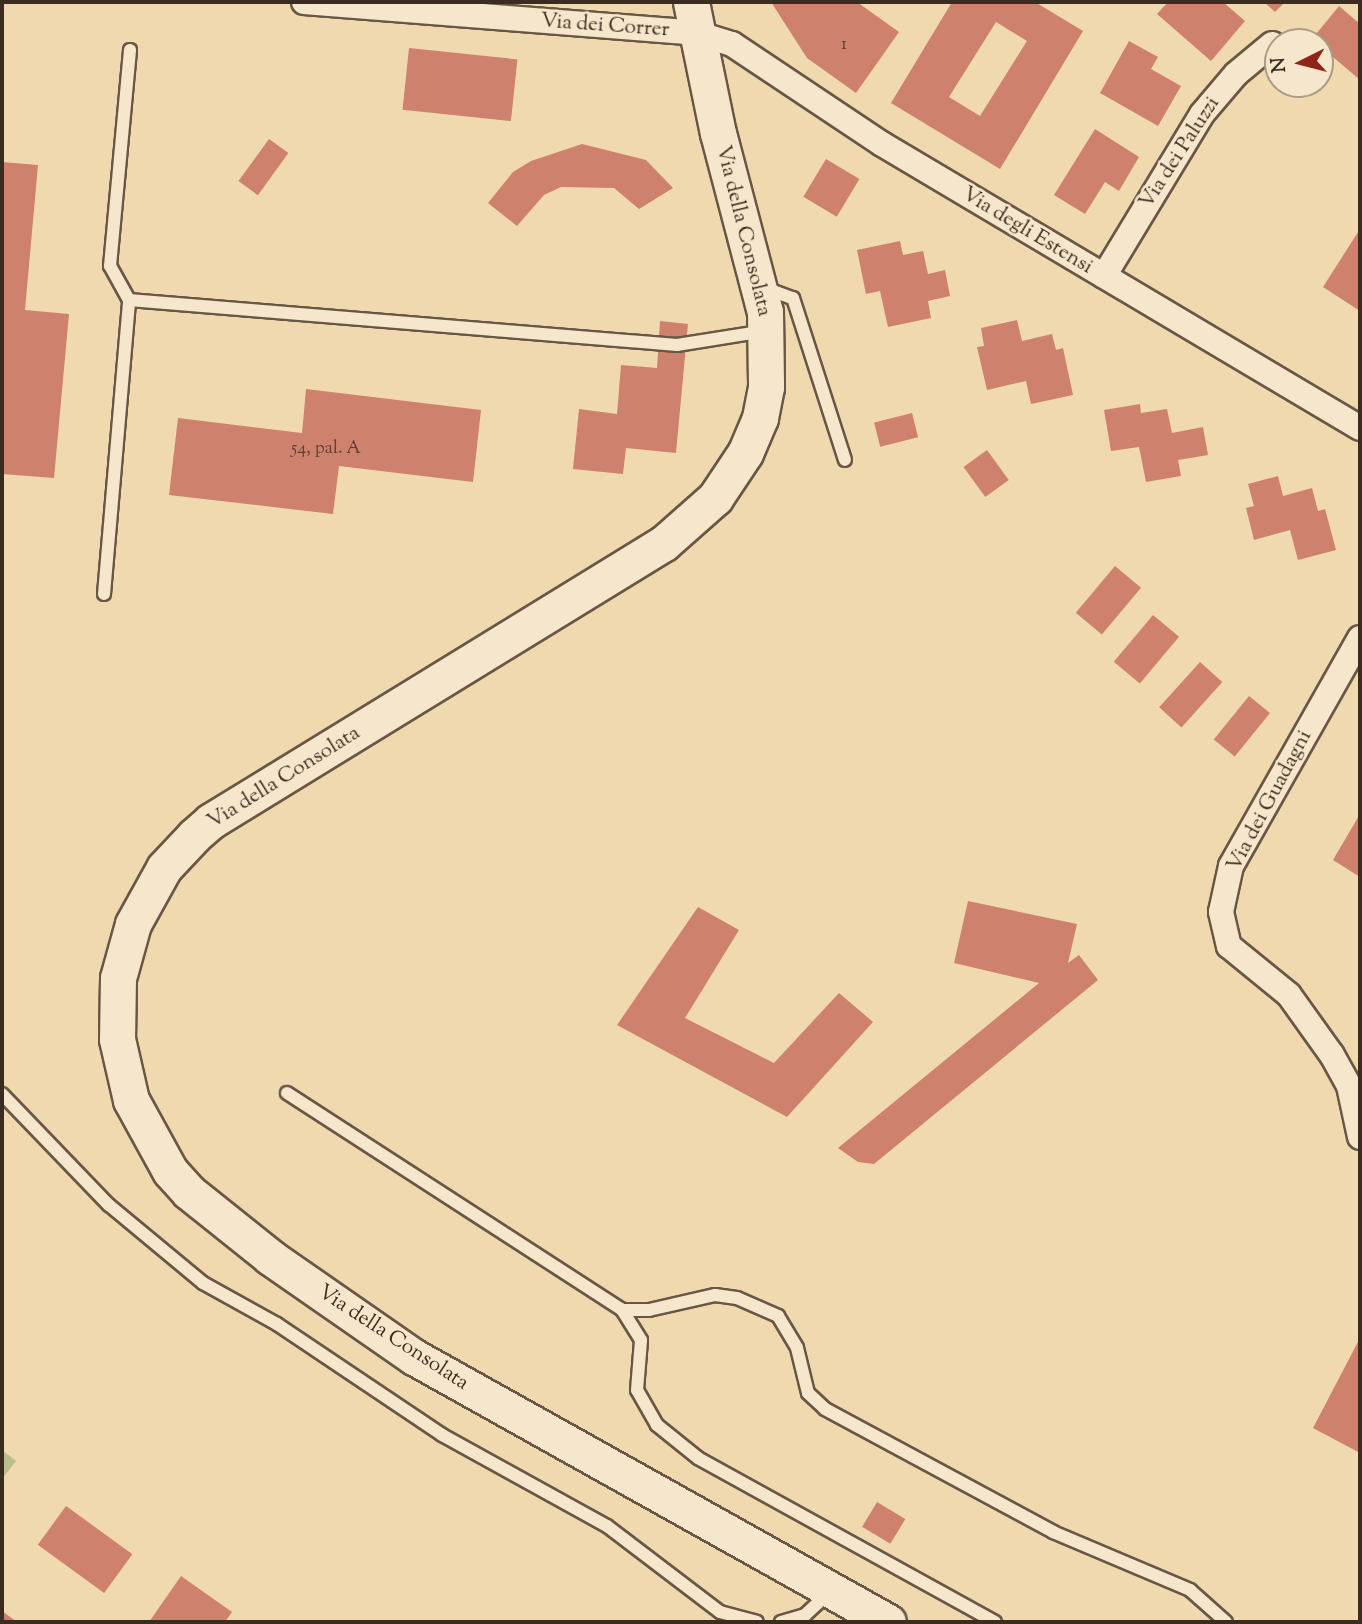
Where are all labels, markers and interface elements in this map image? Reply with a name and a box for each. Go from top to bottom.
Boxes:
street label: Via dei Correr [540,9,670,43]
north arrow [1264,28,1334,98]
house number: 1 [841,34,847,56]
text: N [1265,56,1294,74]
street label: Via dei Paluzzi [1134,92,1226,214]
street label: Via della Consolata [710,143,776,319]
street label: Via degli Estensi [957,182,1097,280]
house number: 54, pal. A [291,438,361,460]
street label: Via della Consolata [203,721,365,835]
street label: Via dei Guadagni [1222,726,1318,876]
street label: Via della Consolata [313,1280,473,1396]

